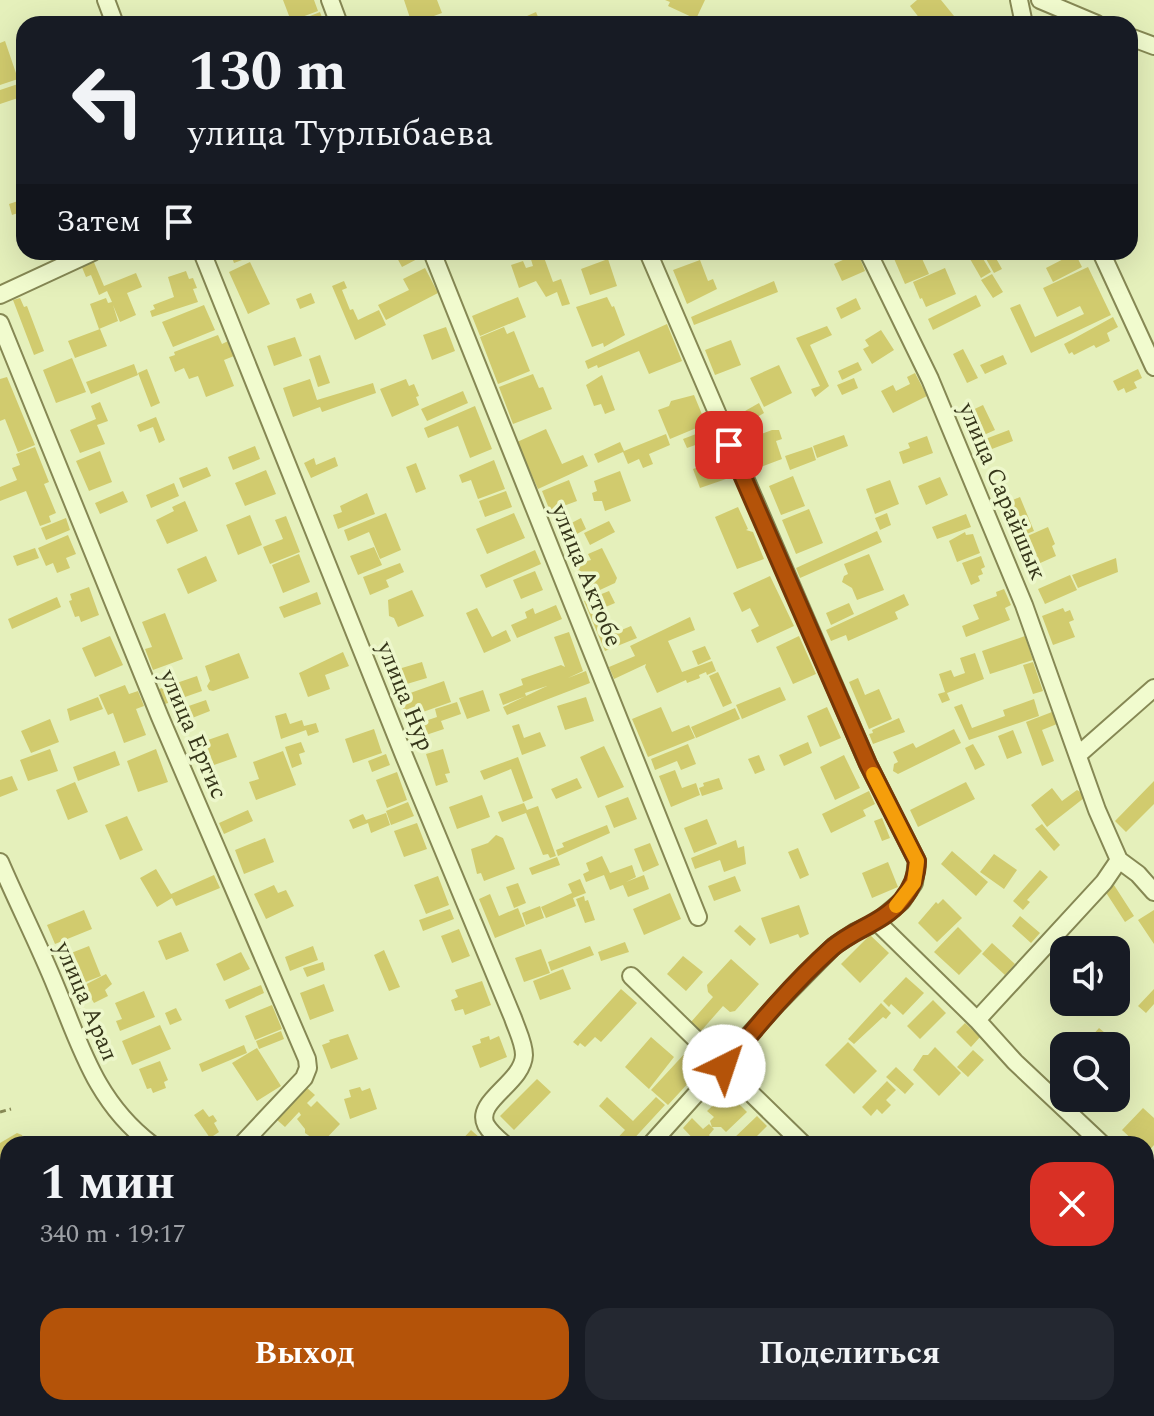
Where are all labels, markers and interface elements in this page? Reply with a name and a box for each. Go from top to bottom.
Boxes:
text: 130 m [188,30,347,115]
icon: left [56,48,160,152]
text: улица Турлыбаева [188,107,493,162]
text: Затем [56,199,141,245]
icon: arrive [157,200,201,244]
street label: улица Сарайшык [948,396,1056,586]
pin [695,411,763,479]
icon: arrive [707,423,751,467]
street label: улица Актобе [541,497,631,652]
street label: улица Нур [366,635,443,757]
street label: улица Ертис [149,663,237,805]
street label: улица Арал [44,935,127,1067]
map controls [1050,936,1130,1112]
button: sound [1050,936,1130,1016]
position arrow [682,1024,766,1108]
button: search [1050,1032,1130,1112]
text: 1 мин [40,1147,175,1220]
button: close [1030,1162,1114,1246]
text: 340 m · 19:17 [40,1214,186,1254]
button: Выход [40,1308,569,1400]
button: Поделиться [585,1308,1114,1400]

